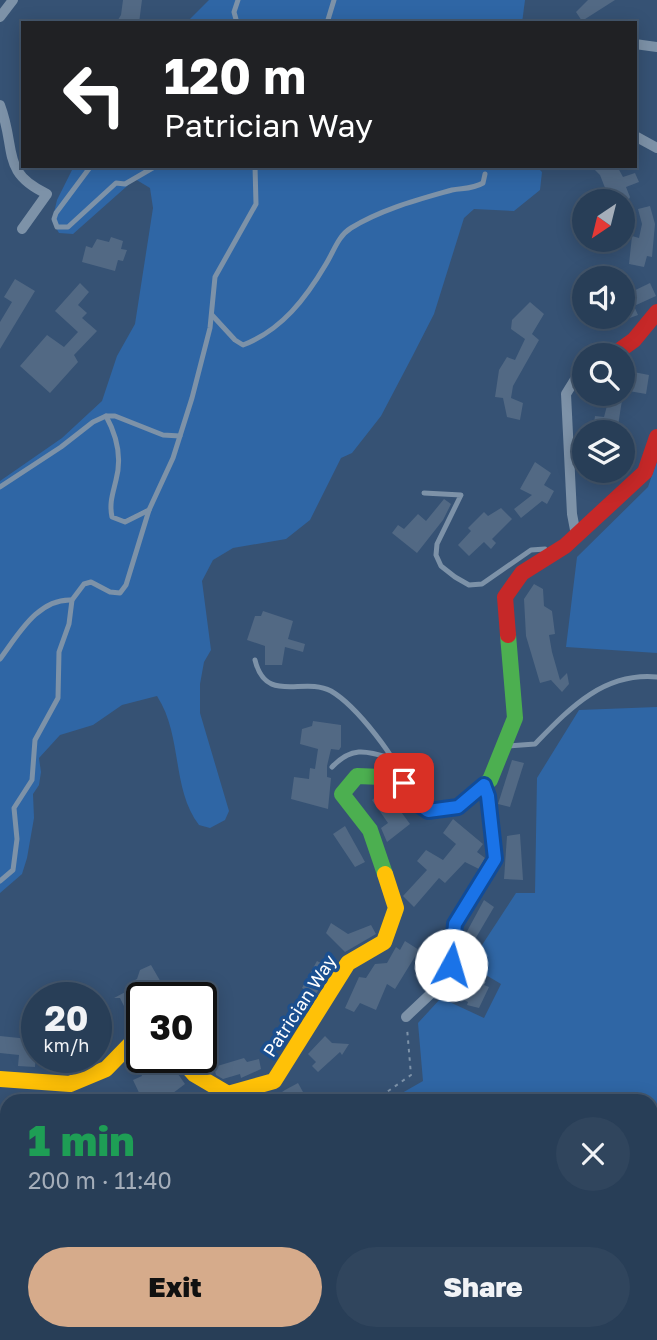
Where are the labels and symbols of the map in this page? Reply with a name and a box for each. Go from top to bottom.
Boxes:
north arrow [572,189,635,252]
pin [374,753,434,813]
position arrow [414,928,488,1002]
street label: Patrician Way [258,950,340,1061]
speed limit sign: 30 [126,982,217,1073]

